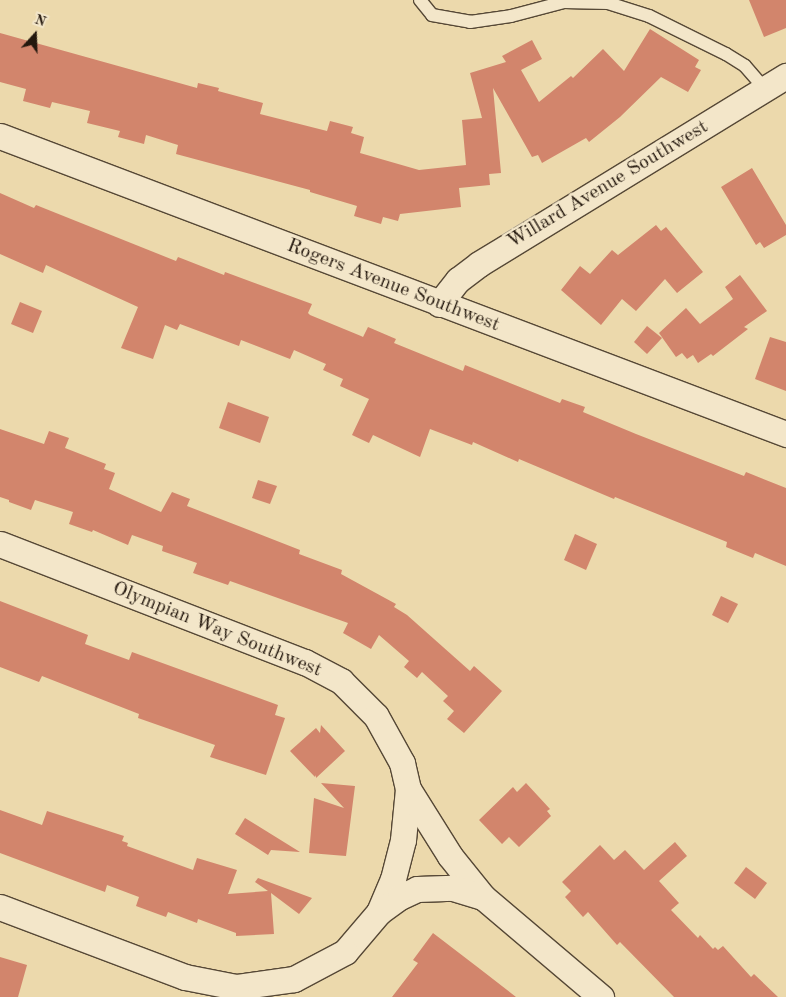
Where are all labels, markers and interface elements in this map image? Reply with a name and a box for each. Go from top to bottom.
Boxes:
north arrow [10,10,60,60]
text: N [33,12,48,29]
street label: Willard Avenue Southwest [503,115,713,255]
street label: Rogers Avenue Southwest [283,234,503,338]
street label: Olympian Way Southwest [109,577,325,683]

